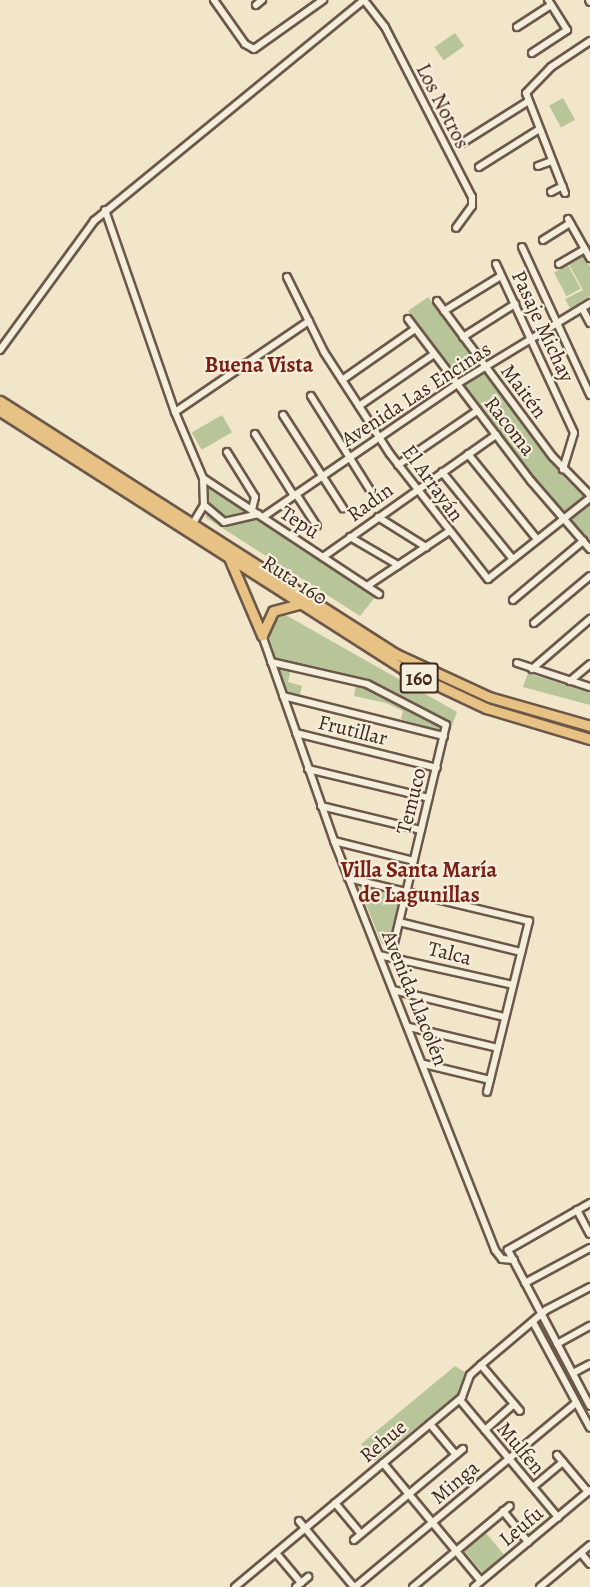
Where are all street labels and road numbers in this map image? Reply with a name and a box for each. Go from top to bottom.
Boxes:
street label: Los Notros [411,59,475,153]
street label: Pasaje Michay [506,266,580,386]
street label: Avenida Las Encinas [336,336,496,452]
street label: Maitén [496,359,552,423]
street label: Racoma [479,391,541,461]
street label: El Arrayán [397,440,469,526]
street label: Radín [342,477,398,527]
street label: Tepú [275,500,325,544]
street label: Ruta 160 [258,550,332,610]
road number: 160 [400,661,438,695]
street label: Frutillar [316,709,390,751]
street label: Temuco [391,765,431,837]
street label: Avenida Llacolén [376,927,454,1069]
street label: Talca [426,935,474,971]
street label: Rehue [354,1414,412,1468]
street label: Mulfen [492,1416,550,1480]
street label: Minga [426,1455,484,1509]
street label: Leufu [494,1500,548,1552]

